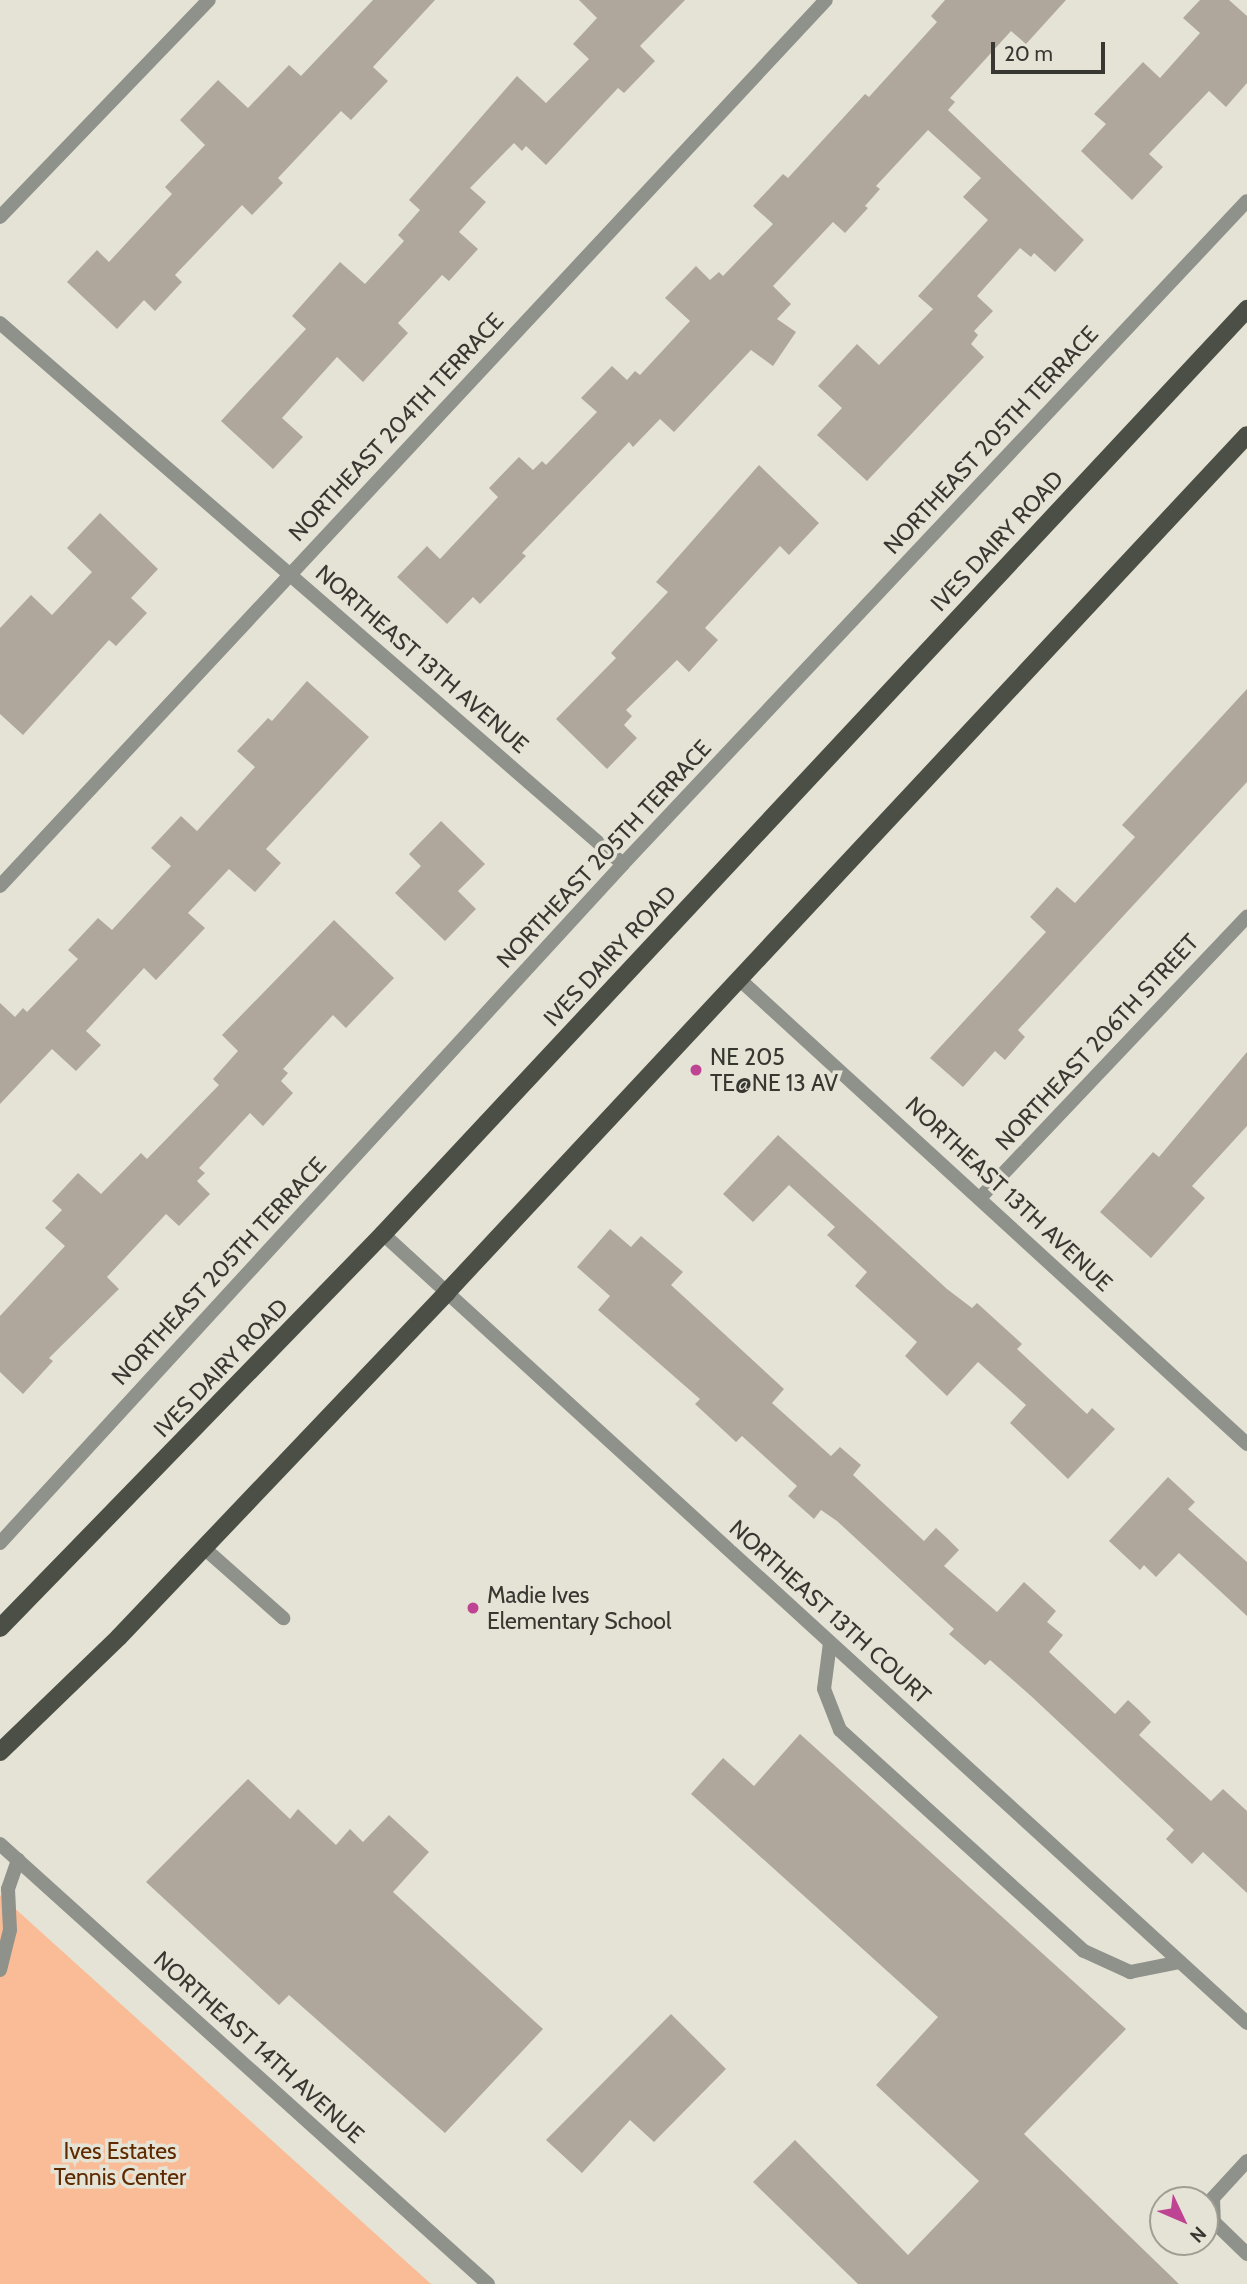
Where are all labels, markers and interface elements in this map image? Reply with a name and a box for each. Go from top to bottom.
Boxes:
scale bar [995,28,1109,72]
text: 20 m [1004,41,1053,66]
street label: NORTHEAST 204TH TERRACE [283,307,509,547]
street label: NORTHEAST 205TH TERRACE [878,320,1104,560]
street label: IVES DAIRY ROAD [925,465,1069,617]
street label: NORTHEAST 13TH AVENUE [310,559,534,759]
street label: NORTHEAST 205TH TERRACE [491,734,717,974]
street label: IVES DAIRY ROAD [538,880,682,1032]
street label: NORTHEAST 206TH STREET [990,928,1204,1156]
place label: NE 205 TE@NE 13 AV [710,1043,838,1097]
marker: NE 205 TE@NE 13 AV [688,1062,704,1078]
street label: NORTHEAST 13TH AVENUE [900,1091,1118,1297]
street label: NORTHEAST 205TH TERRACE [106,1151,332,1391]
street label: IVES DAIRY ROAD [148,1293,294,1443]
street label: NORTHEAST 13TH COURT [724,1514,936,1710]
place label: Madie Ives Elementary School [487,1581,671,1635]
marker: Madie Ives Elementary School [465,1600,481,1616]
street label: NORTHEAST 14TH AVENUE [148,1945,370,2149]
park label: Ives Estates Tennis Center [54,2137,186,2191]
north arrow [1149,2186,1219,2256]
text: N [1185,2222,1211,2247]

